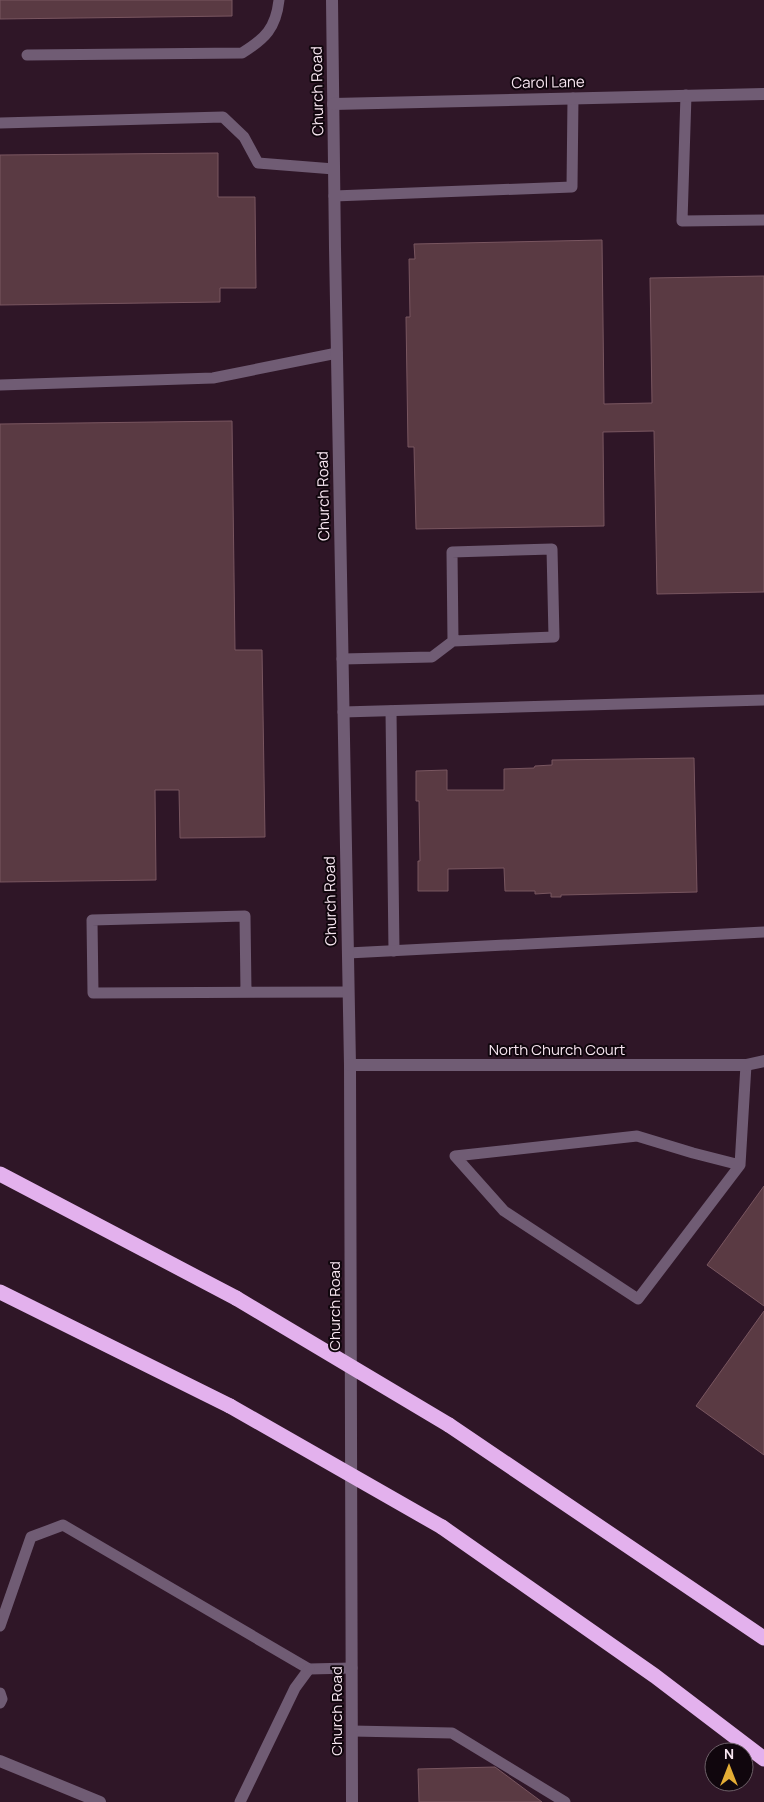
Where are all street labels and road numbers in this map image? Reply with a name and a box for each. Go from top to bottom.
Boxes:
street label: Church Road [306,46,328,136]
street label: Carol Lane [511,71,585,93]
street label: Church Road [312,451,334,541]
street label: Church Road [319,856,341,946]
street label: North Church Court [489,1039,625,1060]
street label: Church Road [324,1261,345,1351]
street label: Church Road [326,1666,347,1756]

